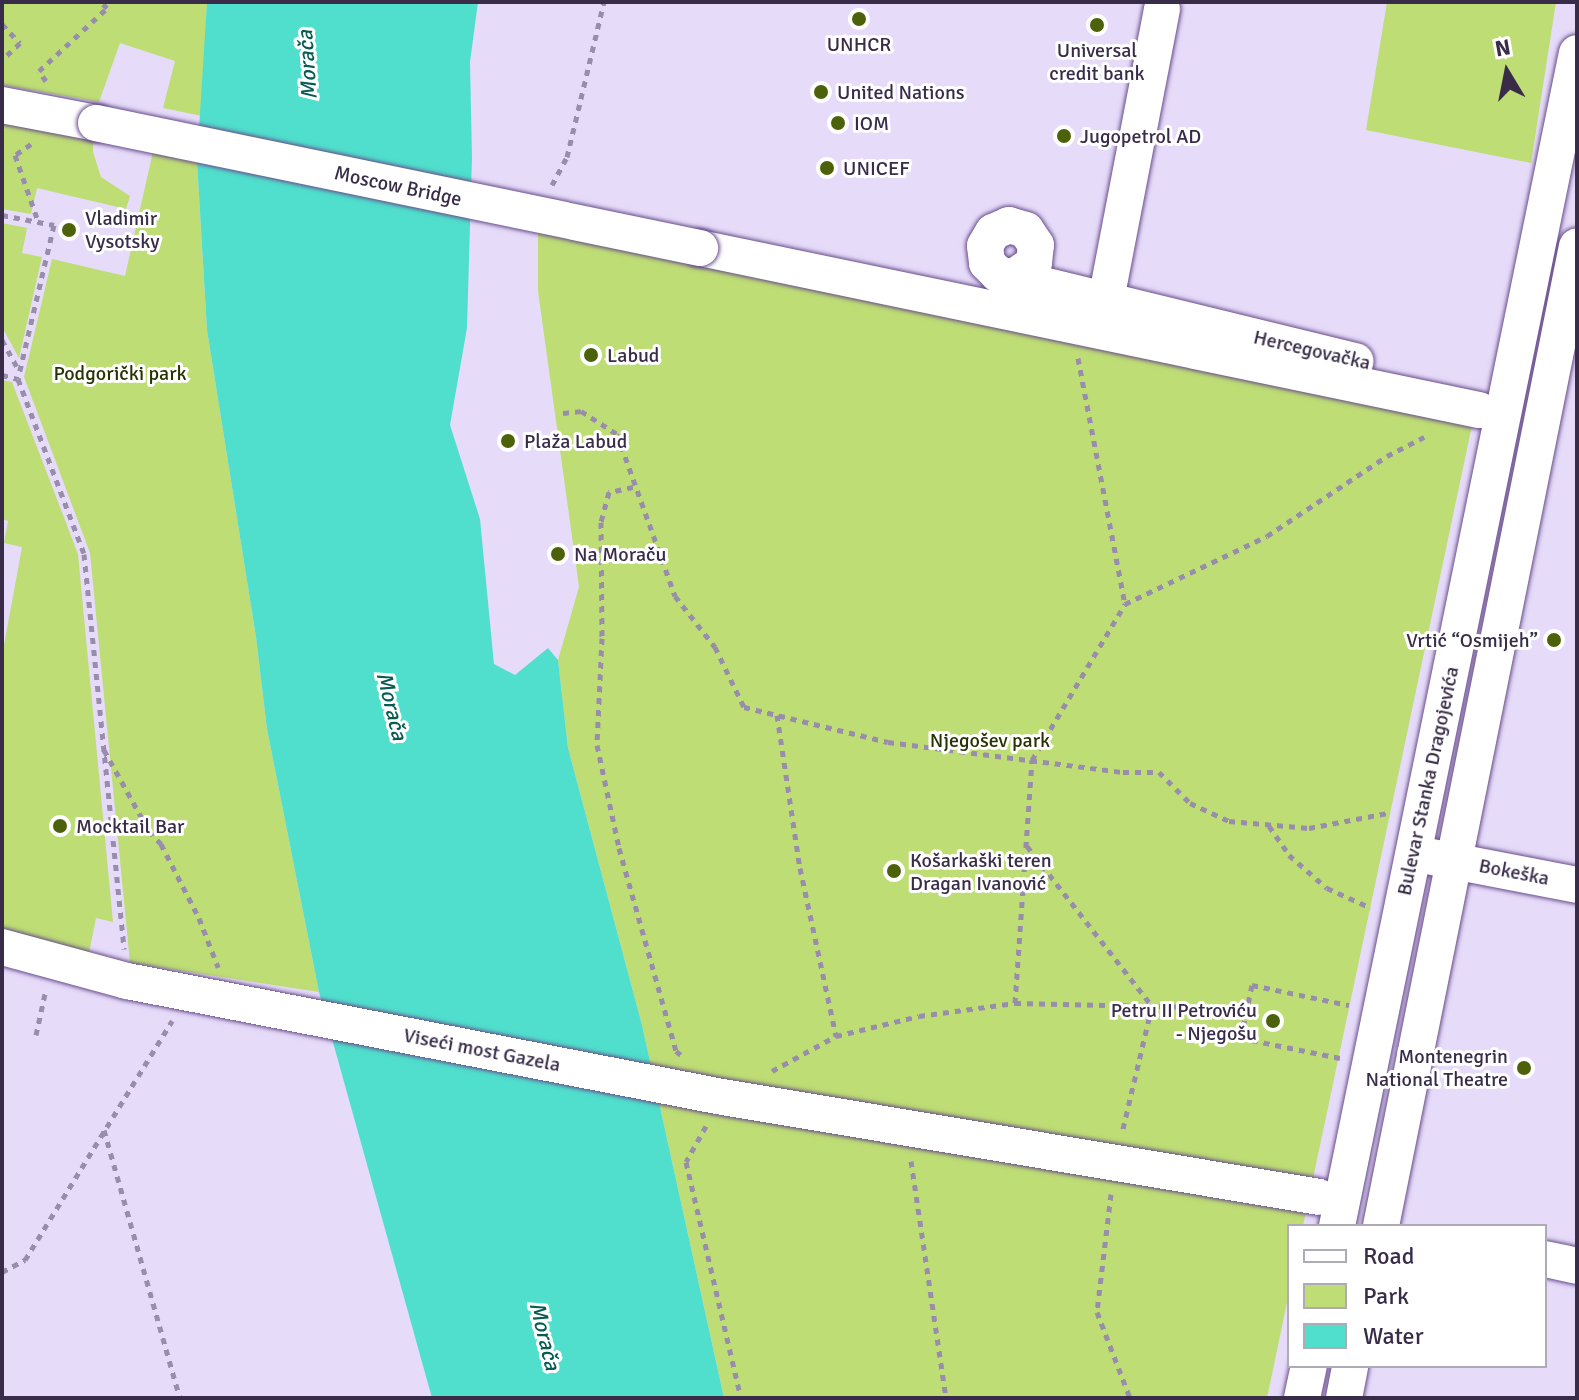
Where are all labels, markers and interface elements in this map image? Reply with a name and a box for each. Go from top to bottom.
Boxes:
marker: UNHCR [850,10,868,28]
marker: Universal credit bank [1088,16,1106,34]
water label: Morača [291,29,323,101]
place label: UNHCR [827,32,891,56]
north arrow [1467,32,1547,112]
text: N [1493,33,1513,62]
place label: Universal credit bank [1049,38,1145,85]
place label: United Nations [837,80,965,104]
marker: United Nations [812,83,830,101]
place label: IOM [854,111,889,135]
marker: IOM [829,114,847,132]
place label: Jugopetrol AD [1080,124,1201,148]
marker: Jugopetrol AD [1055,127,1073,145]
place label: UNICEF [843,156,910,180]
marker: UNICEF [818,159,836,177]
street label: Moscow Bridge [332,161,464,211]
place label: Vladimir Vysotsky [85,206,160,253]
marker: Vladimir Vysotsky [60,221,78,239]
street label: Hercegovačka [1251,325,1373,375]
place label: Labud [607,343,659,367]
marker: Labud [582,346,600,364]
park label: Podgorički park [53,361,187,385]
place label: Plaža Labud [524,429,627,453]
marker: Plaža Labud [499,432,517,450]
place label: Na Moraču [574,542,666,566]
marker: Na Moraču [549,545,567,563]
place label: Vrtić “Osmijeh” [1406,628,1538,652]
marker: Vrtić “Osmijeh” [1545,631,1563,649]
street label: Bulevar Stanka Dragojevića [1392,664,1464,898]
water label: Morača [371,669,413,743]
park label: Njegošev park [930,728,1050,752]
place label: Mocktail Bar [76,814,184,838]
marker: Mocktail Bar [51,817,69,835]
place label: Košarkaški teren Dragan Ivanović [910,848,1052,895]
street label: Bokeška [1477,853,1551,891]
marker: Košarkaški teren Dragan Ivanović [885,862,903,880]
place label: Petru II Petroviću - Njegošu [1111,998,1257,1045]
marker: Petru II Petroviću - Njegošu [1264,1012,1282,1030]
street label: Viseći most Gazela [402,1023,562,1077]
place label: Montenegrin National Theatre [1366,1044,1508,1091]
marker: Montenegrin National Theatre [1515,1059,1533,1077]
legend [1287,1224,1547,1368]
text: Road [1363,1241,1414,1271]
text: Park [1363,1281,1409,1311]
water label: Morača [524,1299,566,1373]
text: Water [1363,1321,1423,1351]

